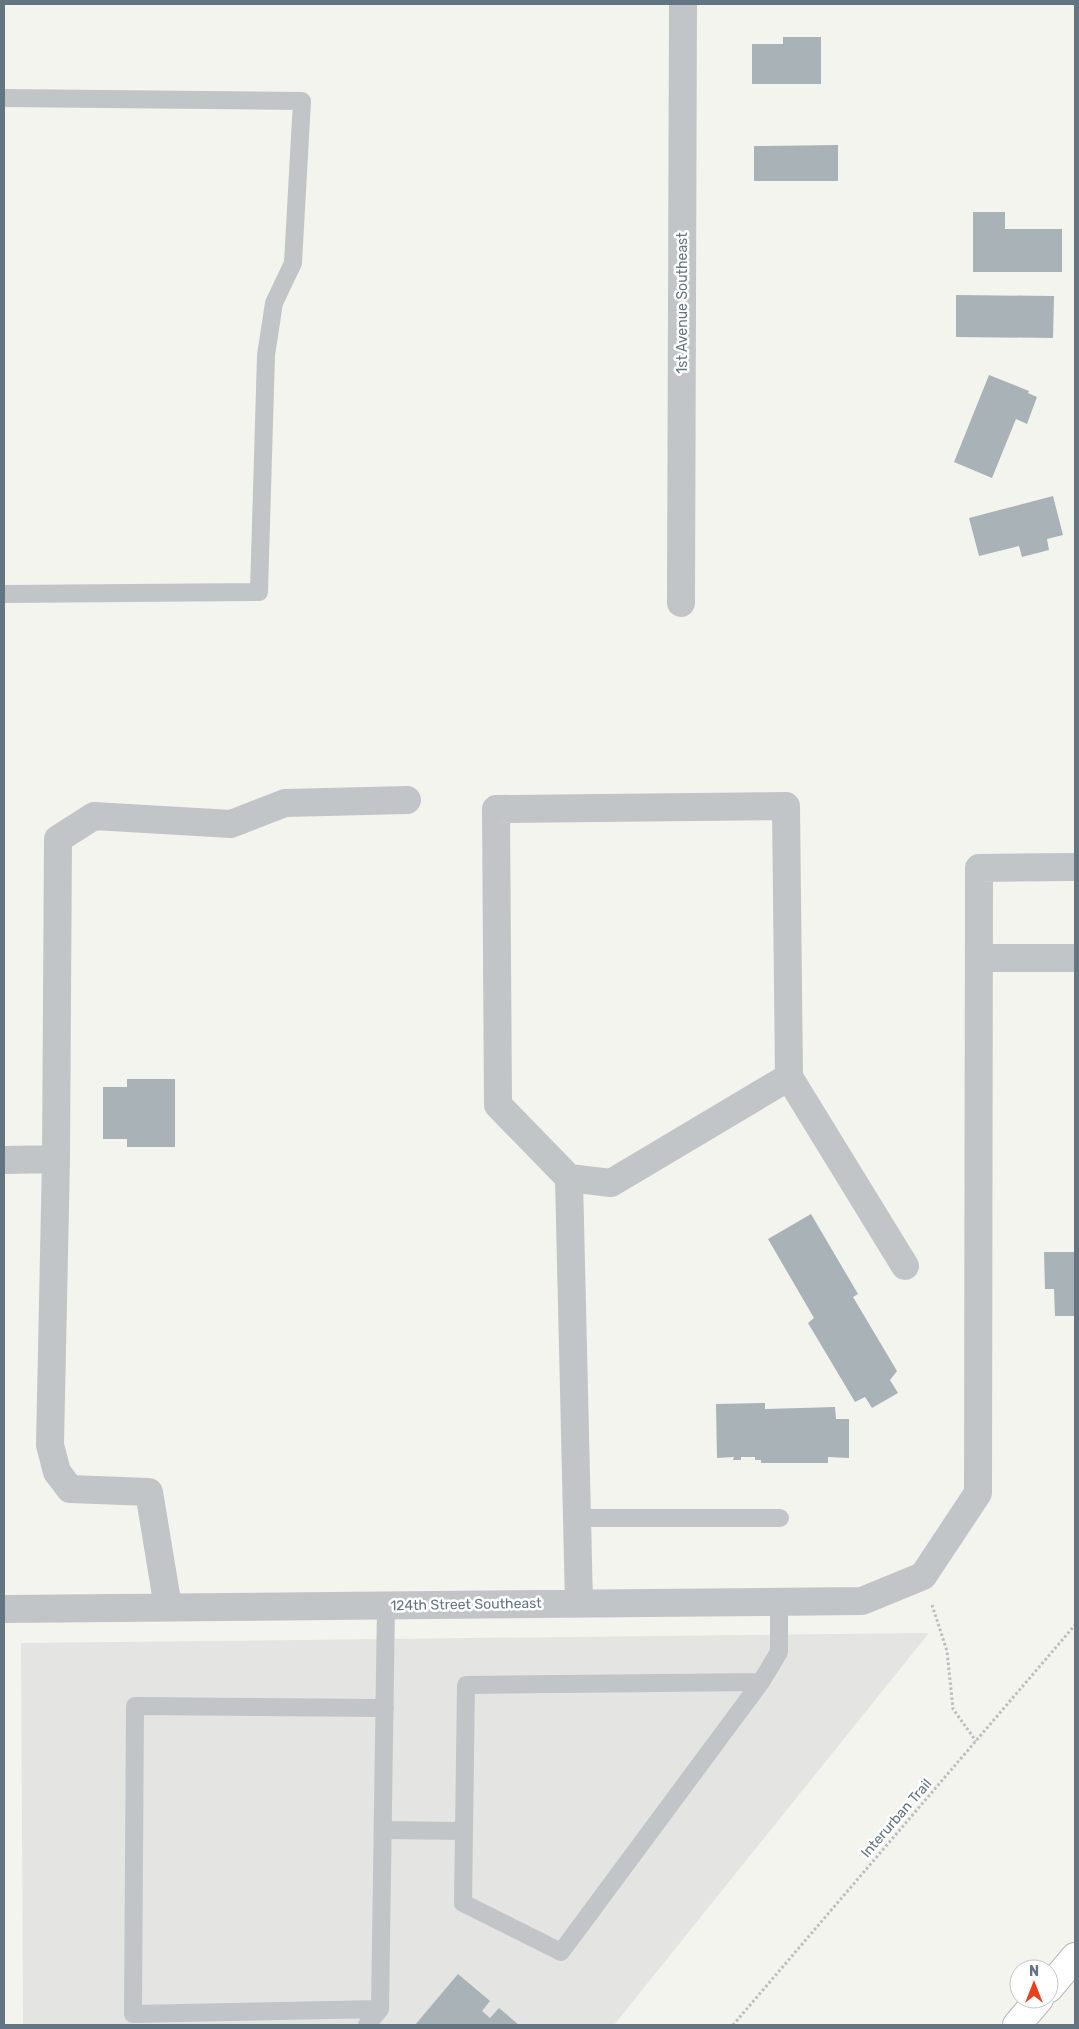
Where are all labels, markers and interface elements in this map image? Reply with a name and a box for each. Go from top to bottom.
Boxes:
street label: 1st Avenue Southeast [674,232,691,374]
street label: 124th Street Southeast [390,1595,542,1614]
street label: Interurban Trail [858,1775,935,1861]
north arrow [1009,1959,1059,2009]
text: N [1029,1963,1039,1980]

